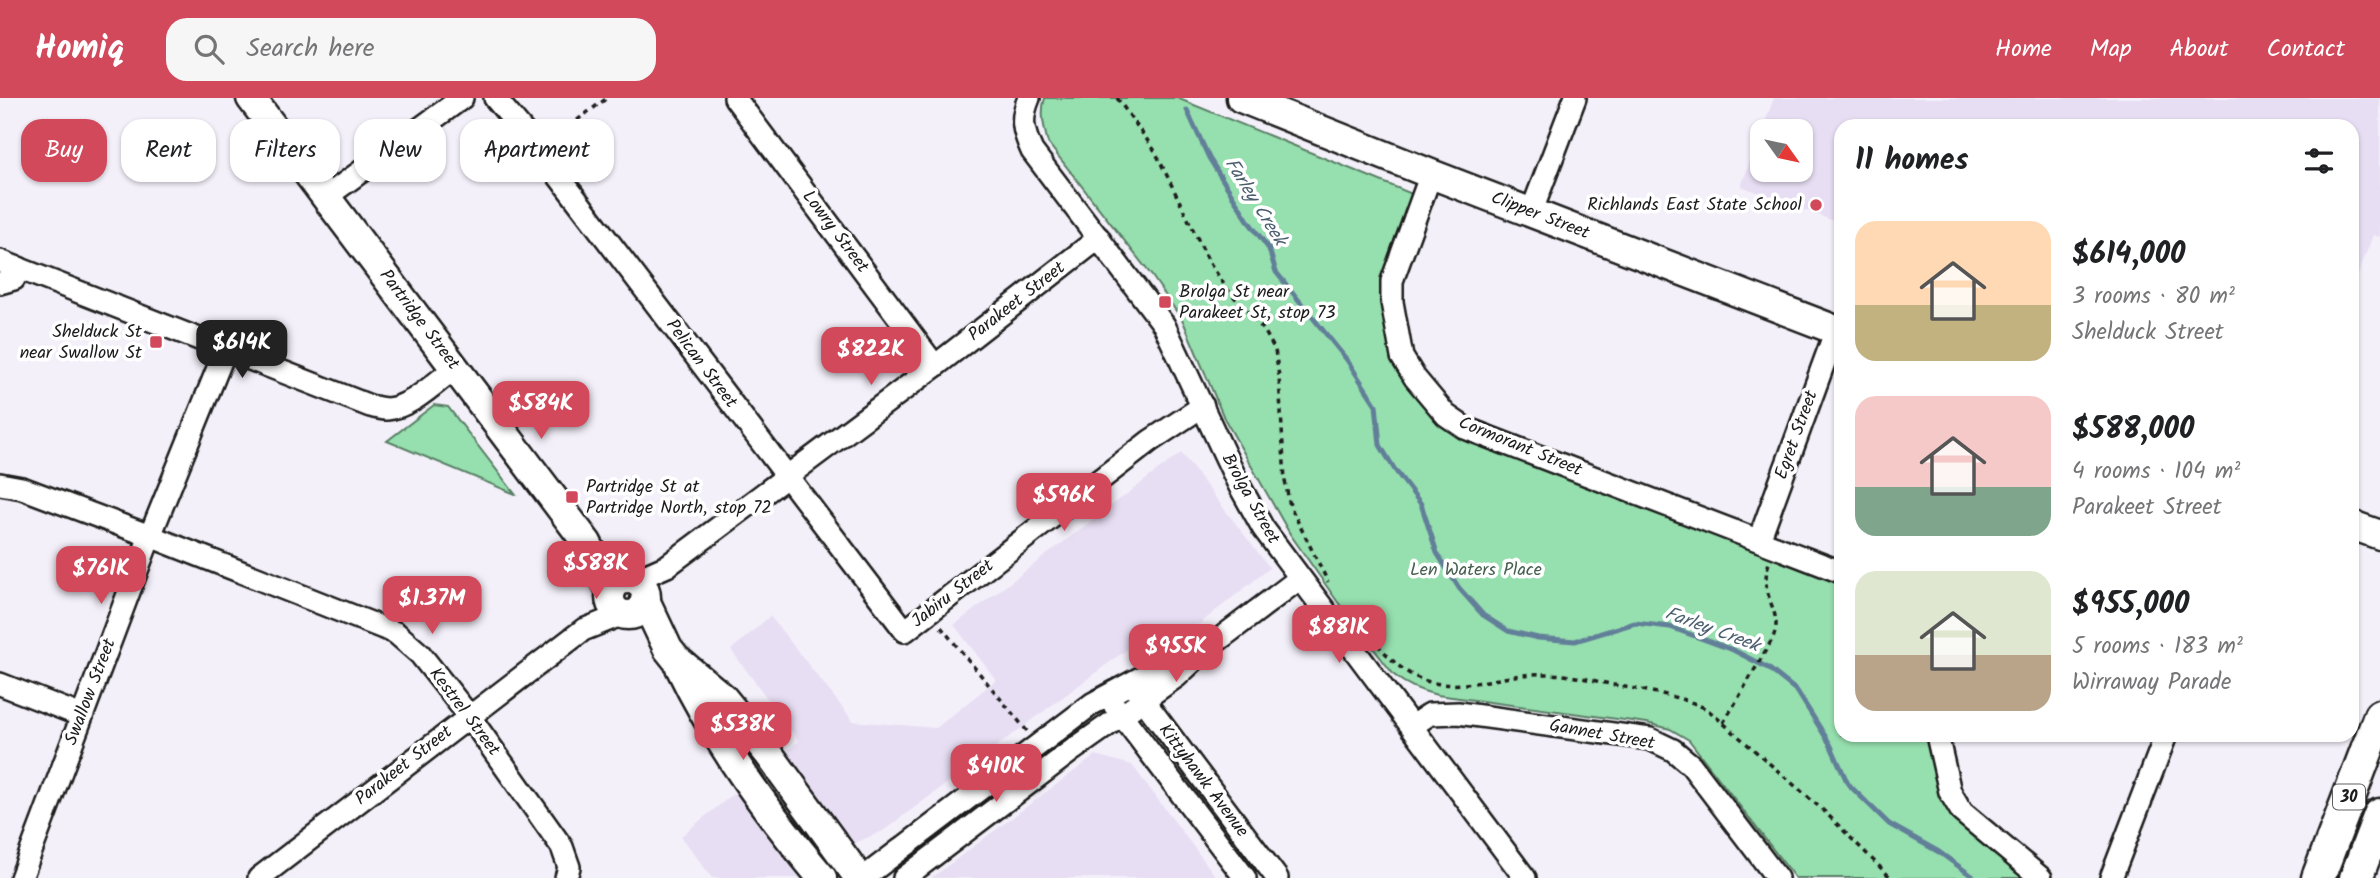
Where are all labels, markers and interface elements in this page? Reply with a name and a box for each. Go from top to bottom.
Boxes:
search box [166,18,656,81]
text: Homiq [35,23,124,76]
text: Search here [246,28,374,70]
icon: search [190,30,228,68]
text: Home [1995,30,2052,69]
text: Map [2090,30,2132,69]
text: About [2170,30,2228,69]
text: Contact [2266,30,2345,69]
chip: Buy [21,119,107,182]
chip: Rent [121,119,216,182]
chip: Filters [230,119,340,182]
chip: New [354,119,446,182]
chip: Apartment [460,119,614,182]
north arrow [1750,119,1813,182]
map controls [1750,119,1813,182]
text: 11 homes [1855,137,1968,185]
icon: filters [2300,142,2338,180]
water label: Farley Creek [1216,152,1295,254]
street label: Lowry Street [794,184,876,280]
street label: Clipper Street [1486,184,1595,248]
place label: Richlands East State School [1587,191,1803,220]
marker: Richlands East State School [1808,197,1824,213]
text: $614,000 [2072,231,2185,279]
icon: home [1911,249,1995,333]
street label: Parakeet Street [962,254,1073,349]
street label: Partridge Street [371,263,467,377]
place label: Brolga St near Parakeet St, stop 73 [1179,278,1335,328]
text: 3 rooms · 80 m² [2072,279,2235,315]
marker: Brolga St near Parakeet St, stop 73 [1157,294,1173,310]
street label: Pelican Street [658,313,745,416]
text: Shelduck Street [2072,315,2224,351]
place label: Shelduck St near Swallow St [20,318,143,368]
pin: $614K [193,320,291,380]
text: $614K [212,325,272,361]
pin: $822K [822,328,920,387]
text: $822K [837,332,905,368]
marker: Shelduck St near Swallow St [148,334,164,350]
pin: $584K [492,382,590,441]
street label: Egret Street [1767,385,1827,484]
text: $584K [508,386,574,422]
text: $588,000 [2072,406,2194,454]
street label: Cormorant Street [1454,409,1587,485]
icon: home [1911,424,1995,508]
street label: Brolga Street [1213,448,1287,551]
text: 4 rooms · 104 m² [2072,454,2240,490]
place label: Partridge St at Partridge North, stop 72 [586,473,772,523]
pin: $596K [1015,474,1113,533]
text: $596K [1032,478,1096,514]
marker: Partridge St at Partridge North, stop 72 [564,489,580,505]
text: Parakeet Street [2072,490,2222,526]
pin: $588K [547,542,645,601]
pin: $761K [52,546,150,606]
text: $588K [563,546,629,582]
text: $761K [72,551,130,587]
street label: Jabiru Street [905,552,1001,636]
park label: Len Waters Place [1410,556,1542,585]
pin: $1.37M [375,576,489,636]
text: $1.37M [399,581,465,617]
text: $955,000 [2072,581,2189,629]
water label: Farley Creek [1661,599,1766,662]
icon: home [1911,599,1995,683]
pin: $881K [1290,606,1388,665]
text: $881K [1308,610,1370,646]
pin: $955K [1127,624,1225,684]
text: $955K [1145,629,1207,665]
text: 5 rooms · 183 m² [2072,629,2243,665]
street label: Swallow Street [57,634,125,750]
street label: Kestrel Street [421,661,508,763]
text: Wirraway Parade [2072,665,2231,701]
pin: $538K [694,702,792,762]
text: $538K [710,707,776,743]
street label: Gannet Street [1547,711,1658,759]
street label: Parakeet Street [349,718,460,813]
street label: Kittyhawk Avenue [1150,718,1256,844]
pin: $410K [947,744,1045,804]
text: $410K [967,749,1025,785]
road number: 30 [2333,784,2365,810]

